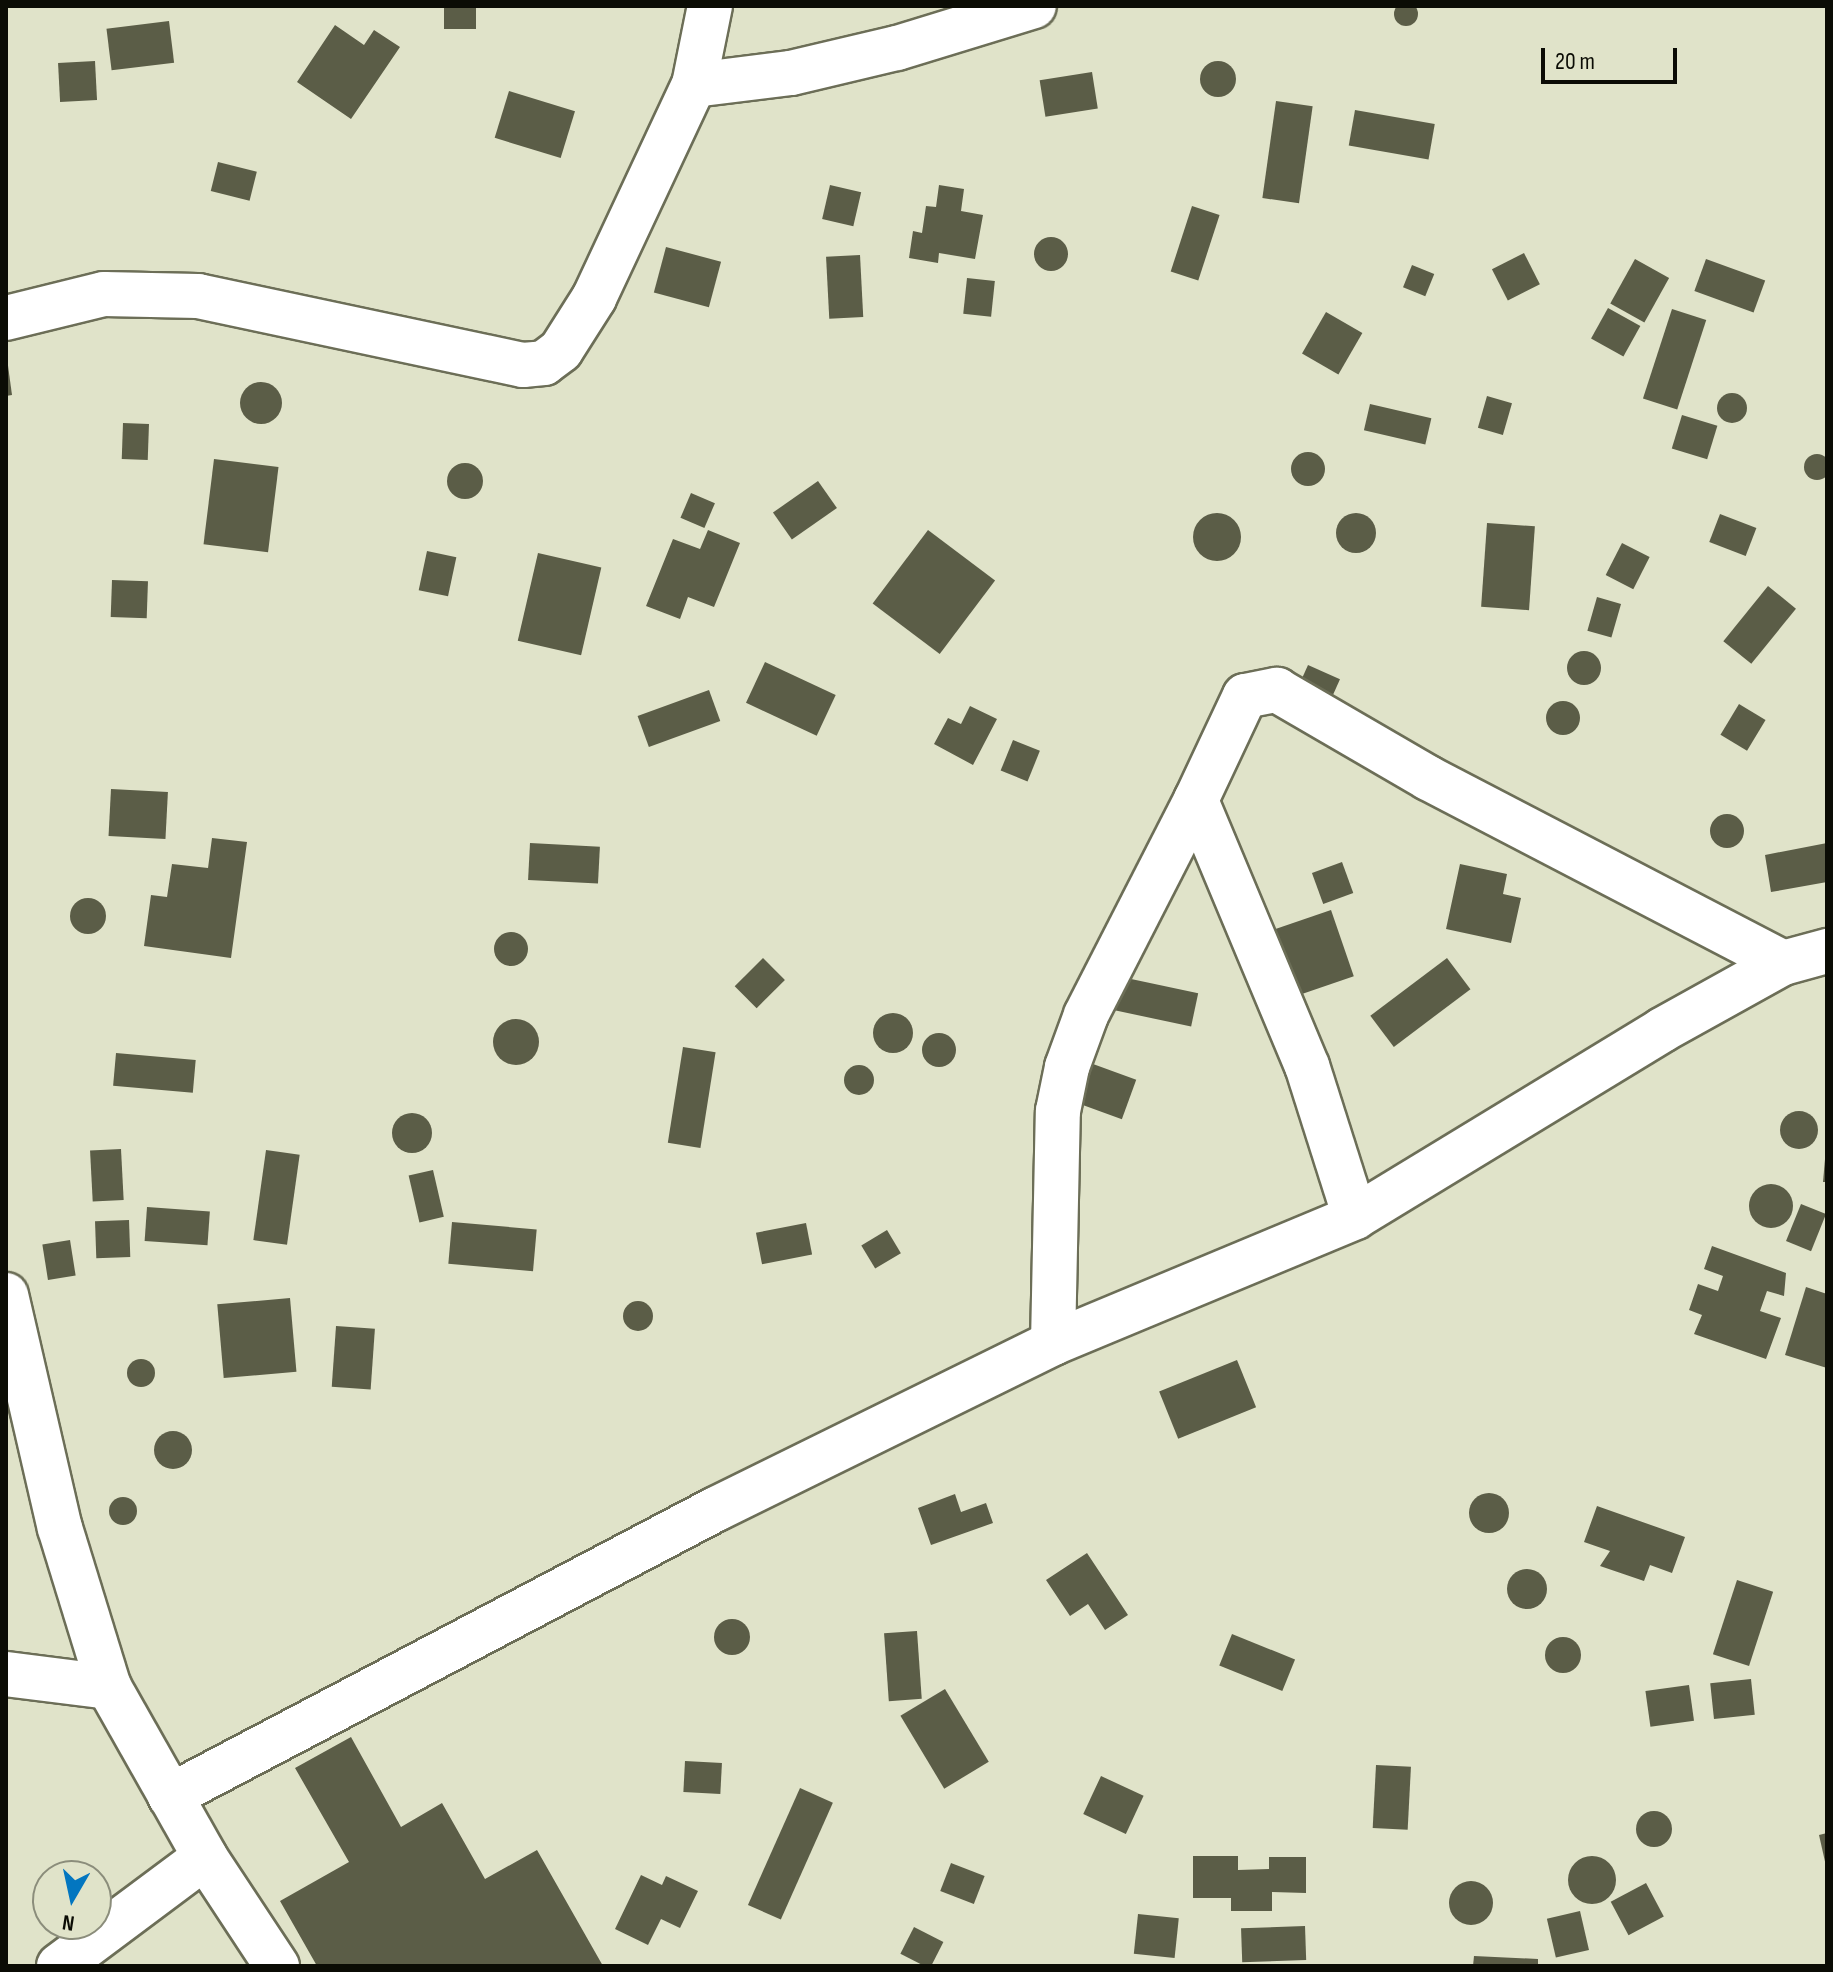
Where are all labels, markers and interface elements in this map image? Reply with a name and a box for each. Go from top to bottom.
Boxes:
scale bar [1545,32,1681,82]
text: 20 m [1555,47,1595,76]
north arrow [32,1860,112,1940]
text: N [61,1908,76,1936]

